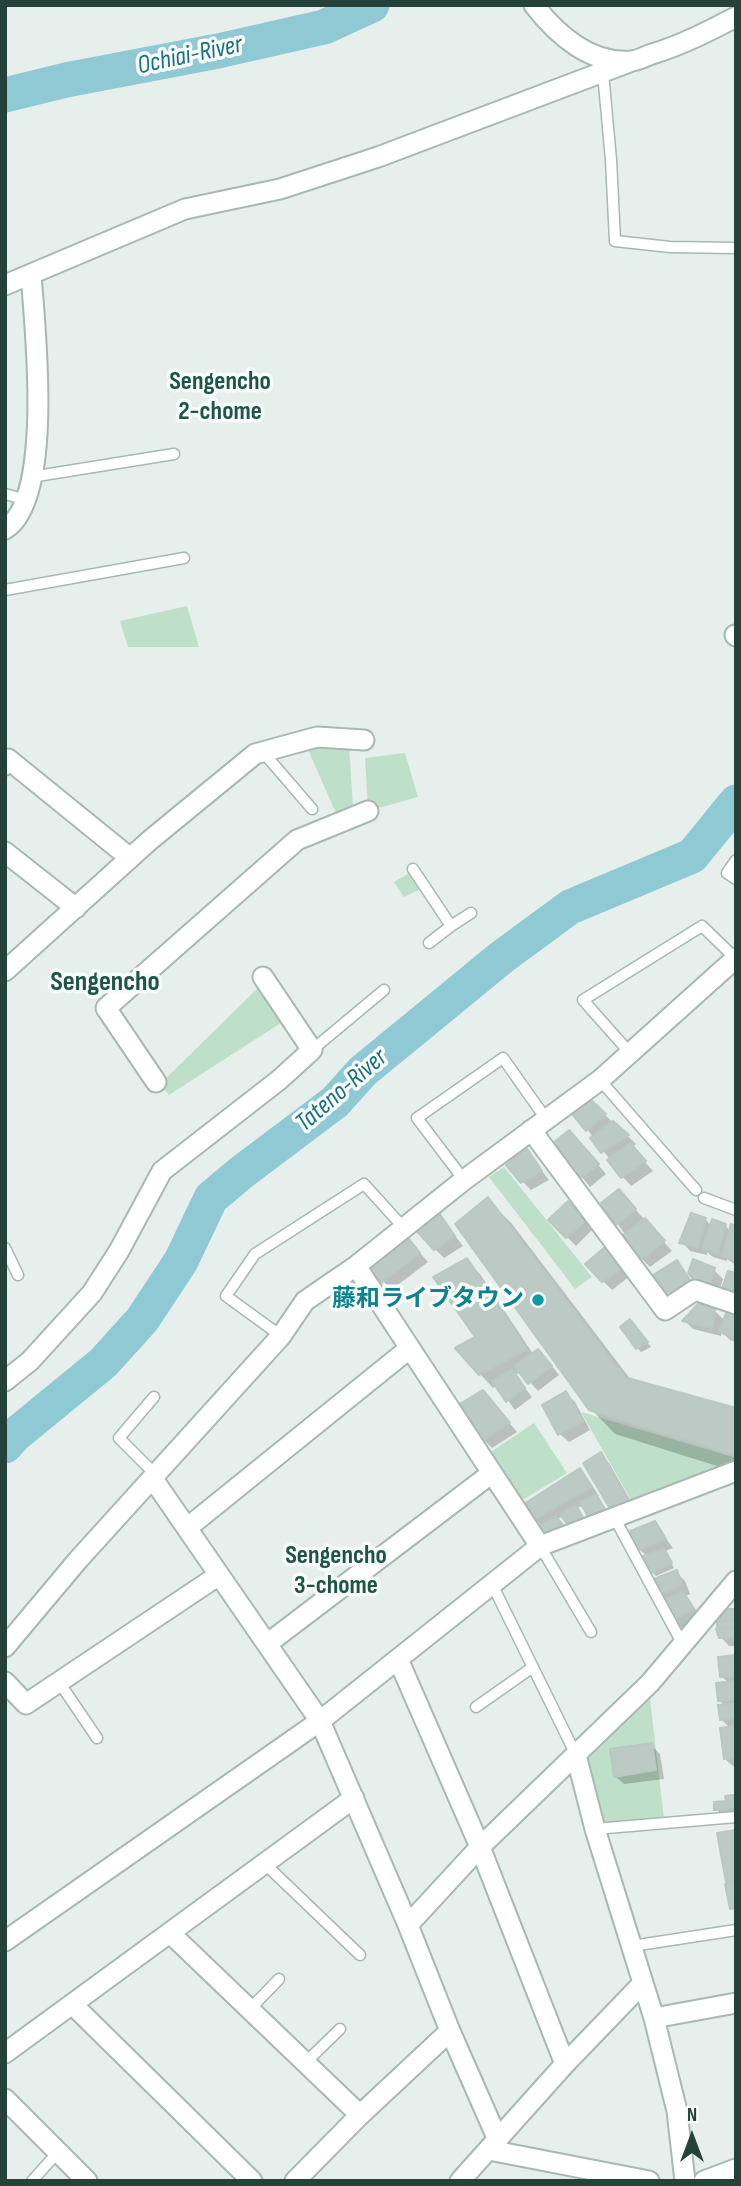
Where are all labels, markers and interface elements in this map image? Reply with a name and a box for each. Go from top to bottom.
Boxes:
water label: Ochiai-River [135,30,245,82]
district label: Sengencho 2-chome [169,366,271,428]
district label: Sengencho [50,966,160,1000]
water label: Tateno-River [290,1043,394,1139]
place label: 藤和ライブタウン [332,1286,524,1314]
marker: 藤和ライブタウン [530,1292,546,1308]
district label: Sengencho 3-chome [285,1540,387,1602]
north arrow [657,2102,727,2172]
text: N [687,2104,697,2127]

